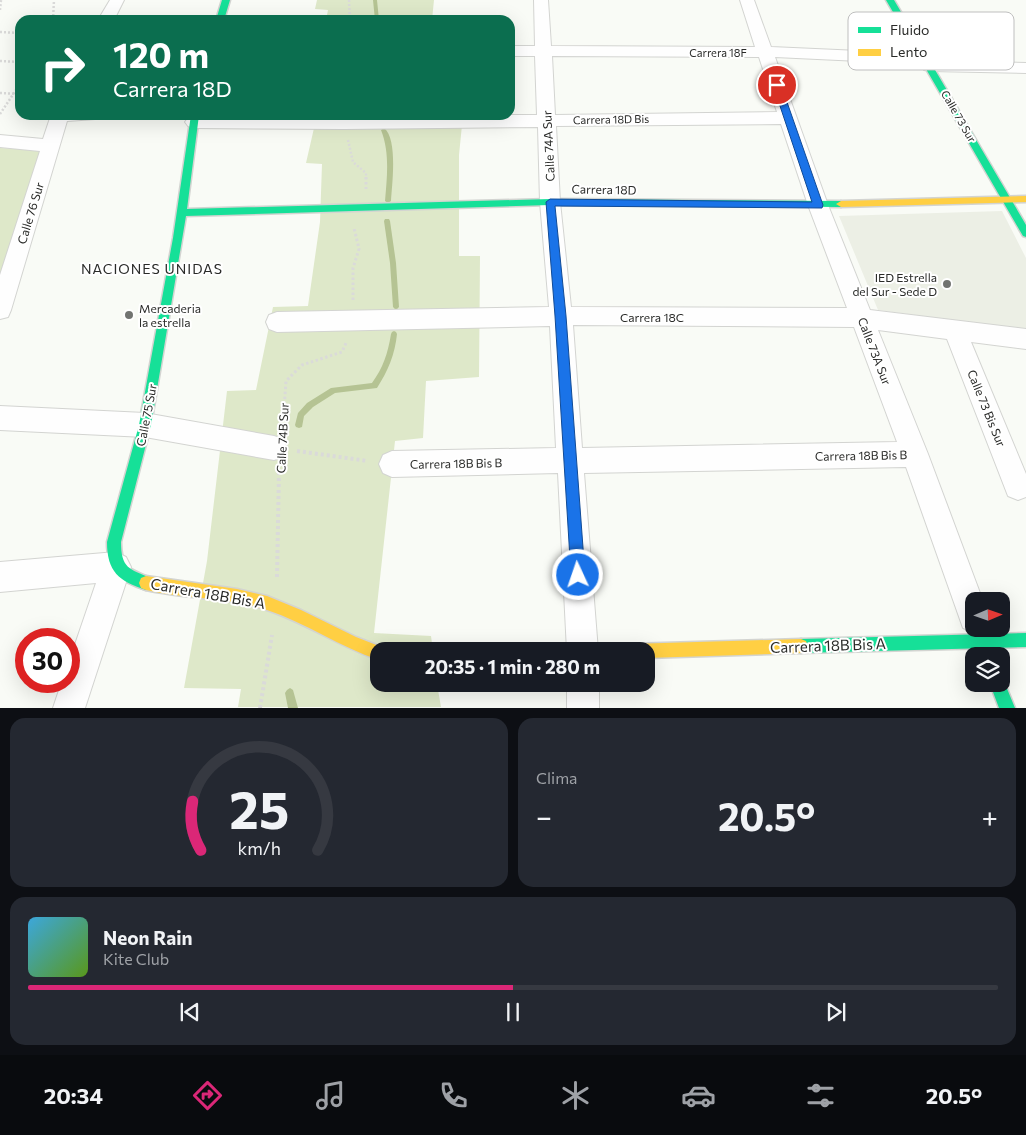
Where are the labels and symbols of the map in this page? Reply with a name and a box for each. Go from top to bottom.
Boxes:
legend [848,12,1014,70]
text: Fluido [890,21,929,38]
text: Lento [890,43,927,60]
street label: Carrera 18F [689,46,747,59]
pin [756,64,798,106]
street label: Calle 73 Sur [939,88,979,145]
street label: Calle 74A Sur [539,110,557,182]
street label: Carrera 18D Bis [573,112,649,126]
street label: Calle 76 Sur [14,180,46,245]
street label: Carrera 18D [572,181,637,197]
district label: NACIONES UNIDAS [81,260,223,277]
place label: IED Estrella del Sur - Sede D [852,270,937,298]
marker: IED Estrella del Sur - Sede D [941,278,953,290]
place label: Mercaderia la estrella [139,301,201,329]
marker: Mercaderia la estrella [123,309,135,321]
street label: Carrera 18C [620,310,684,324]
street label: Calle 73A Sur [856,315,894,387]
street label: Calle 73 Bis Sur [965,367,1009,449]
street label: Calle 75 Sur [133,382,159,447]
street label: Calle 74B Sur [273,402,291,474]
street label: Carrera 18B Bis B [815,447,907,463]
street label: Carrera 18B Bis B [410,455,502,471]
position arrow [551,548,603,600]
street label: Carrera 18B Bis A [149,574,267,612]
north arrow [965,592,1010,638]
speed limit sign: 30 [15,628,80,693]
street label: Carrera 18B Bis A [770,634,886,656]

